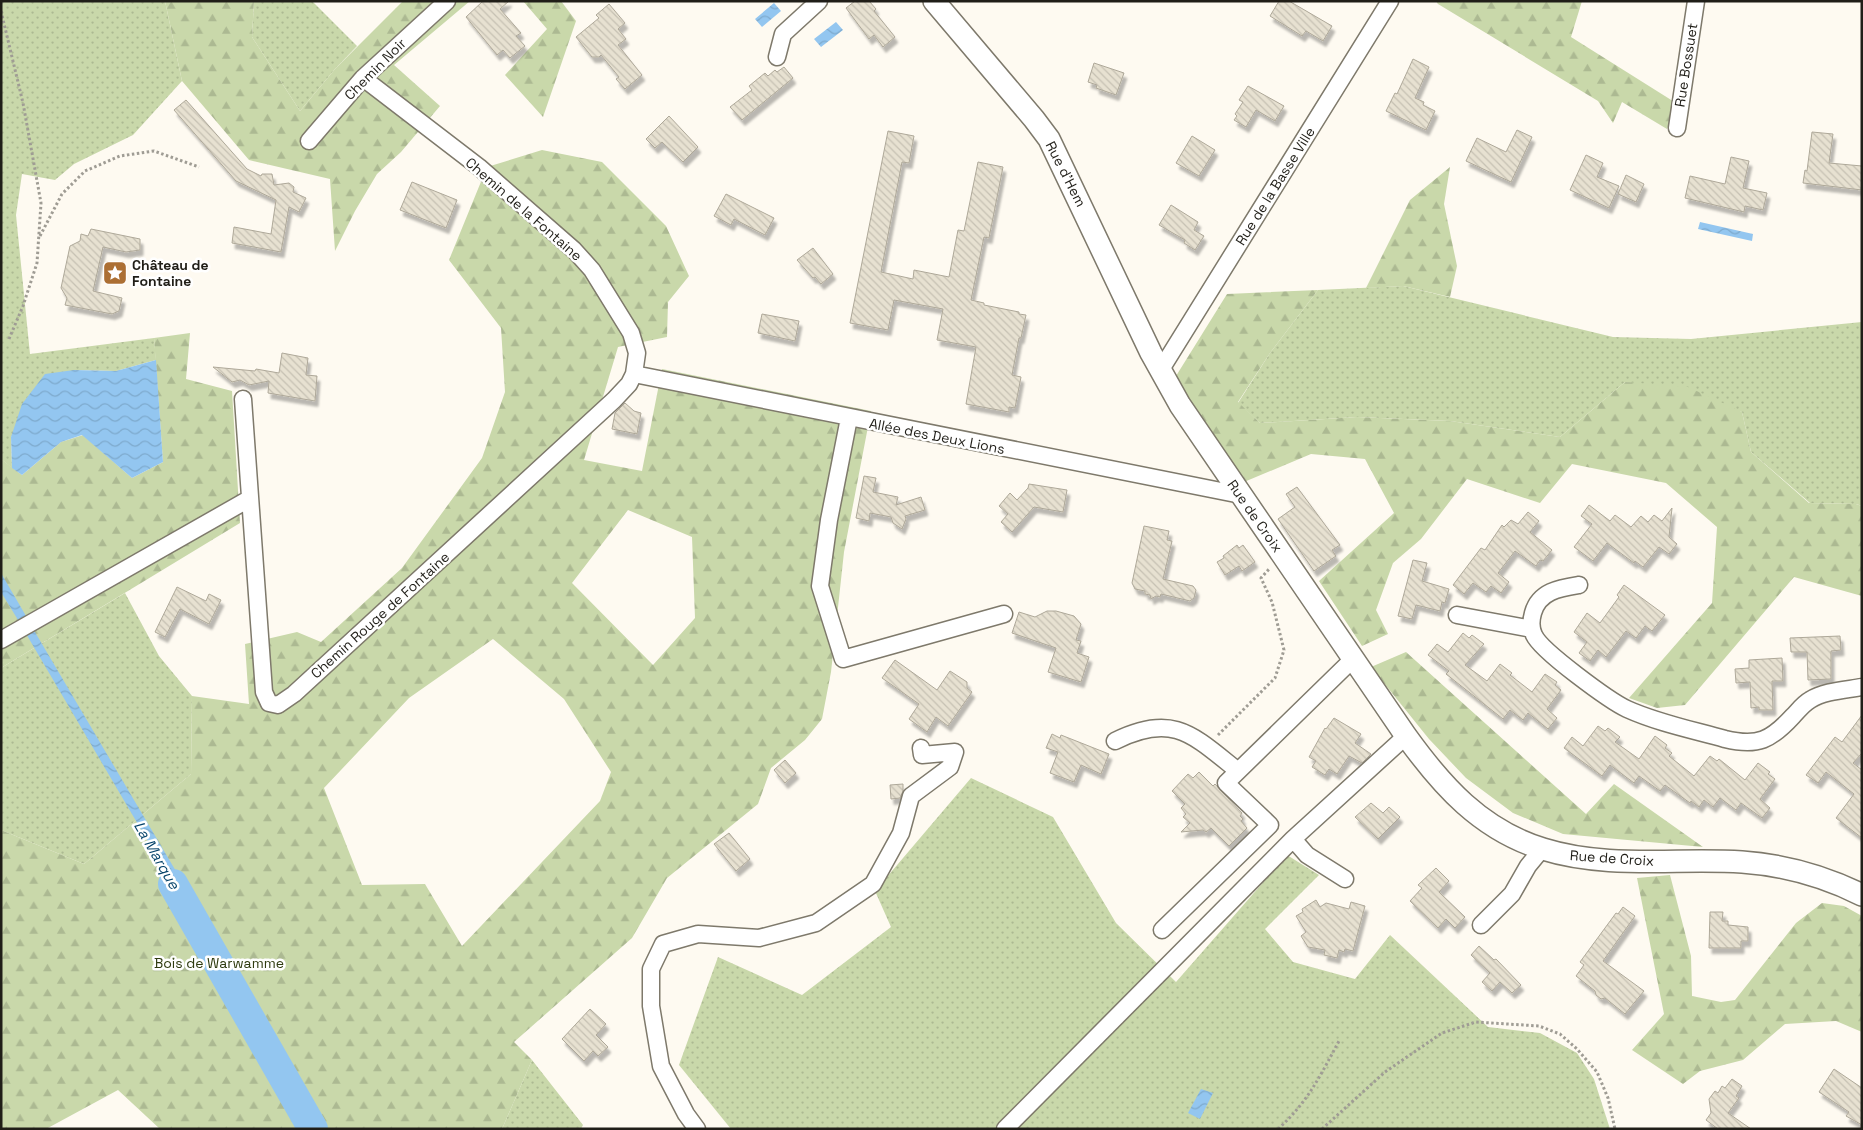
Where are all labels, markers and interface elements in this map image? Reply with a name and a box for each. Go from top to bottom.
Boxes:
street label: Rue Bossuet [1670,22,1702,108]
street label: Chemin Noir [340,34,410,104]
street label: Rue de la Basse Ville [1231,123,1319,249]
street label: Rue d'Hem [1042,138,1090,210]
street label: Chemin de la Fontaine [462,153,586,265]
place label: Château de Fontaine [132,256,209,290]
place icon: Château de Fontaine [102,260,128,286]
street label: Allée des Deux Lions [868,414,1006,458]
street label: Rue de Croix [1223,476,1287,556]
street label: Chemin Rouge de Fontaine [307,548,453,682]
water label: La Marque [130,818,185,893]
street label: Rue de Croix [1569,846,1655,870]
park label: Bois de Warwamme [154,954,284,972]

